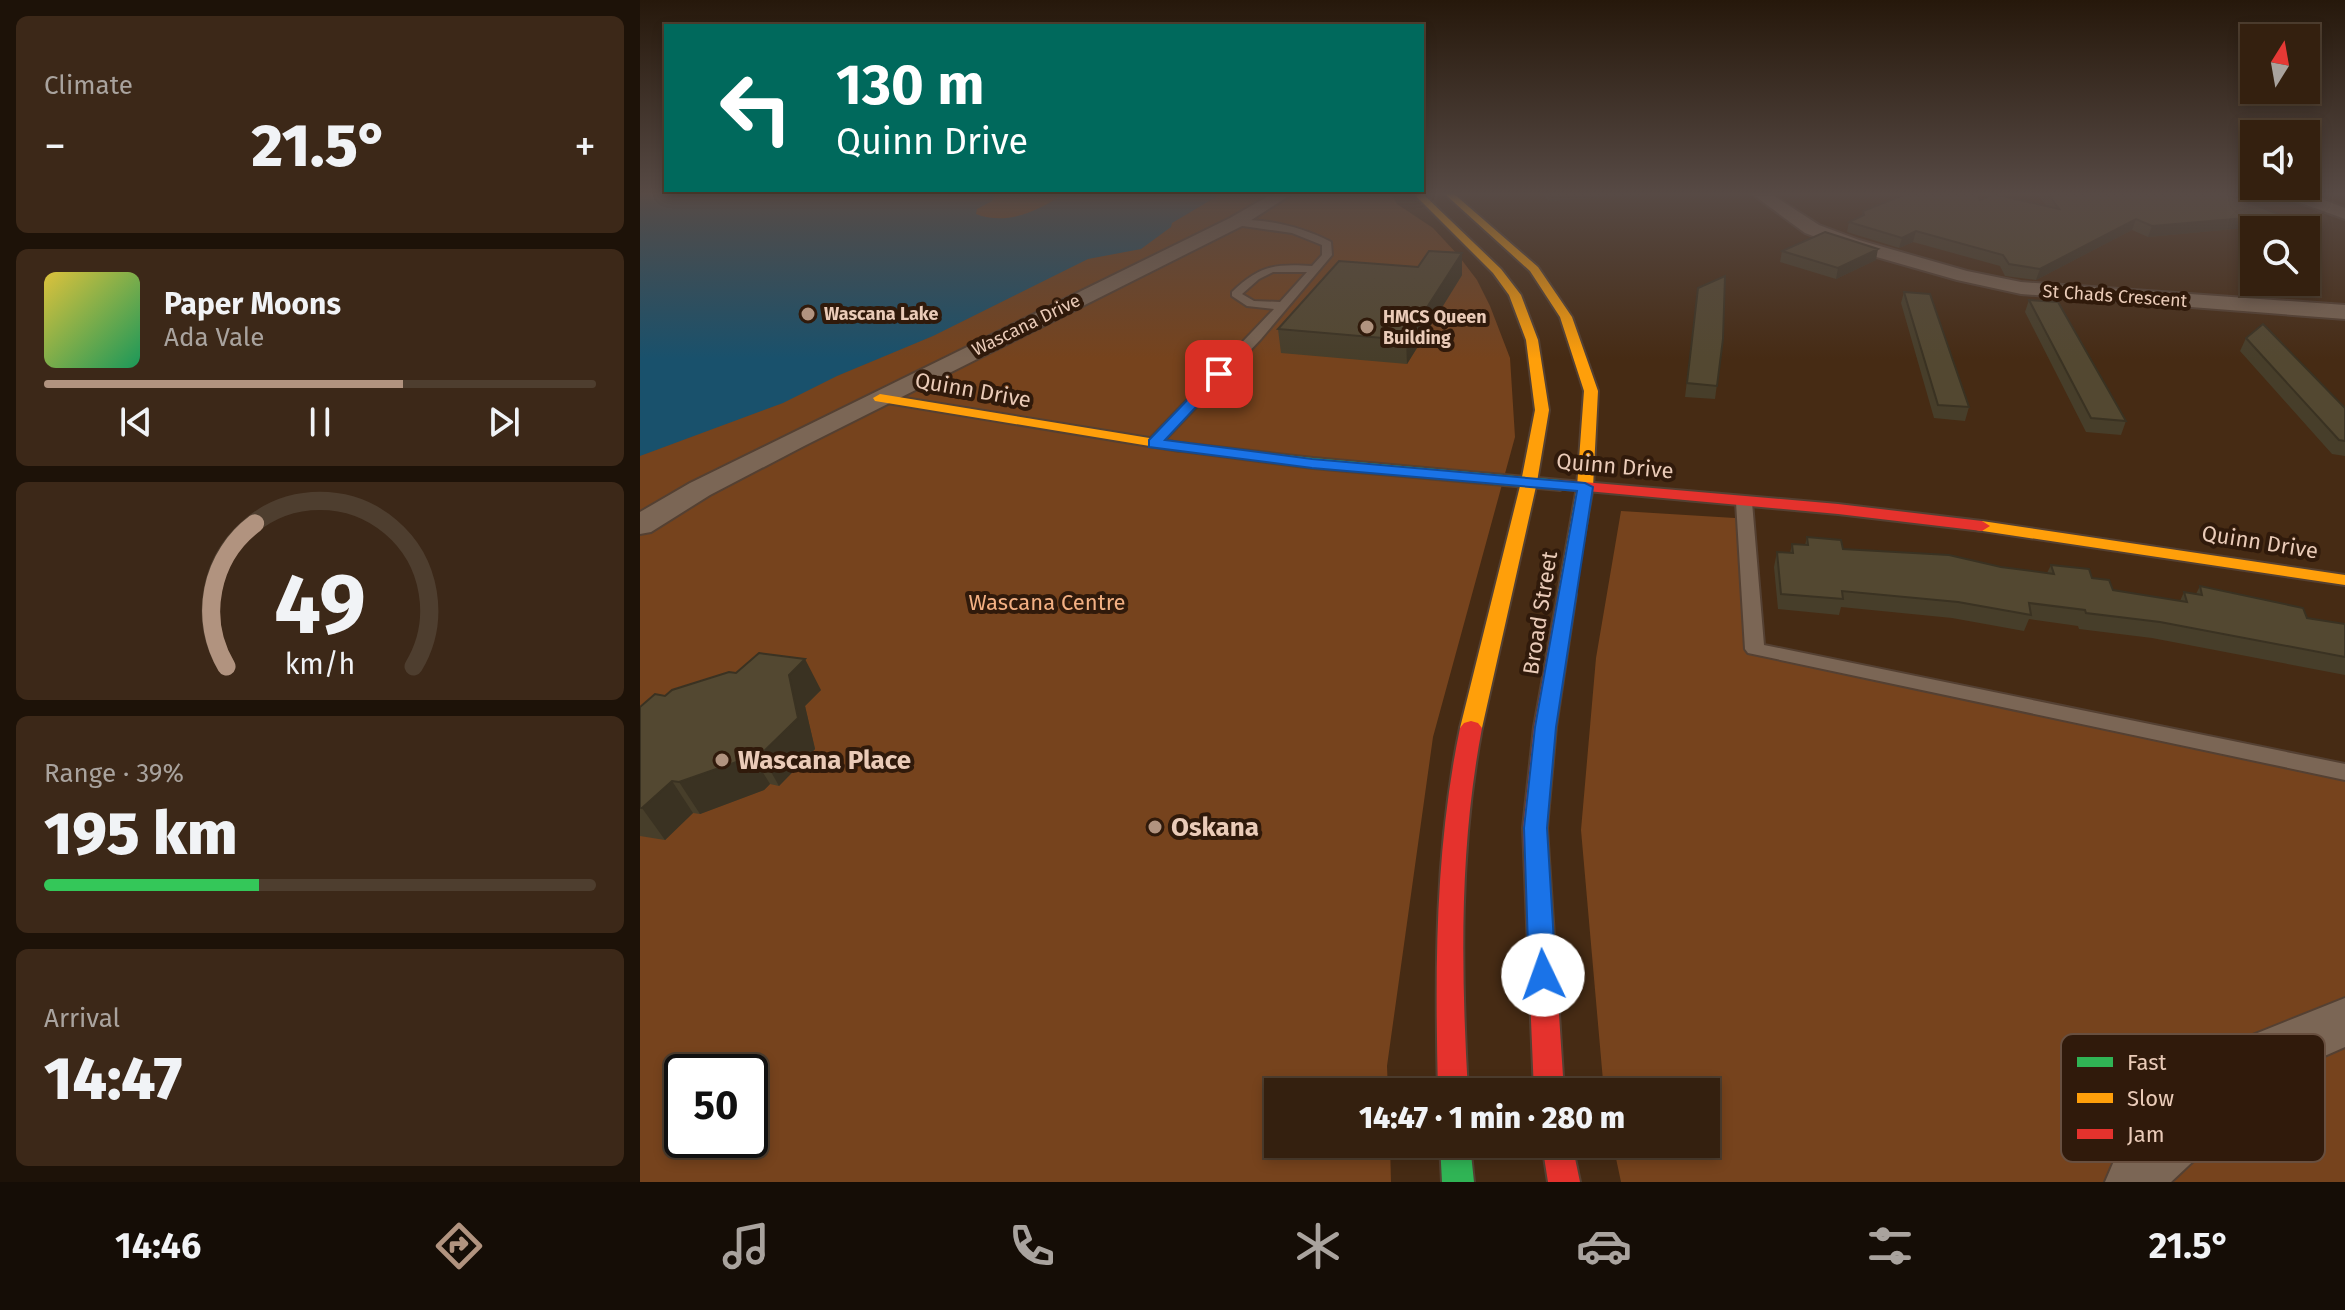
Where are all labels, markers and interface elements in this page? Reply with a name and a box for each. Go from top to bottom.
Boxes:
north arrow [2240,24,2320,104]
map controls [2240,24,2320,296]
text: 130 m [836,52,984,119]
icon: left [704,56,808,160]
text: Climate [44,70,133,101]
text: 21.5° [252,110,388,182]
text: − [44,120,66,173]
text: + [574,120,596,173]
text: Quinn Drive [836,120,1028,164]
button: sound [2240,120,2320,200]
button: search [2240,216,2320,296]
street label: St Chads Crescent [2042,280,2188,312]
text: Paper Moons [164,286,341,322]
street label: Wascana Drive [968,289,1084,361]
place label: Wascana Lake [824,303,939,325]
marker: Wascana Lake [799,305,817,323]
place label: HMCS Queen Building [1383,306,1487,349]
marker: HMCS Queen Building [1358,318,1376,336]
text: Ada Vale [164,322,264,353]
pin [1185,340,1253,408]
icon: arrive [1197,352,1241,396]
street label: Quinn Drive [913,367,1033,413]
icon: previous [114,400,158,444]
icon: pause [298,400,342,444]
icon: next [482,400,526,444]
street label: Quinn Drive [1555,447,1675,485]
street label: Quinn Drive [2200,519,2320,565]
street label: Broad Street [1517,549,1563,677]
text: 49 [274,555,366,655]
park label: Wascana Centre [968,589,1126,616]
text: km/h [285,647,355,682]
place label: Wascana Place [738,745,911,776]
marker: Wascana Place [713,751,731,769]
text: Range · 39% [44,758,184,789]
text: 195 km [44,798,237,870]
place label: Oskana [1171,812,1259,843]
marker: Oskana [1146,818,1164,836]
position arrow [1501,933,1585,1017]
text: Arrival [44,1003,120,1034]
legend [2061,1034,2325,1162]
text: 14:47 [44,1043,182,1115]
text: Fast [2127,1049,2167,1076]
speed limit sign: 50 [664,1054,768,1158]
text: Slow [2127,1085,2174,1112]
text: 14:47 · 1 min · 280 m [1359,1100,1625,1136]
text: Jam [2127,1121,2165,1148]
icon: directions [431,1218,487,1274]
icon: music [718,1218,774,1274]
icon: phone [1004,1218,1060,1274]
icon: climate [1290,1218,1346,1274]
icon: car [1576,1218,1632,1274]
icon: filters [1862,1218,1918,1274]
text: 14:46 [115,1224,201,1268]
text: 21.5° [2149,1224,2230,1268]

